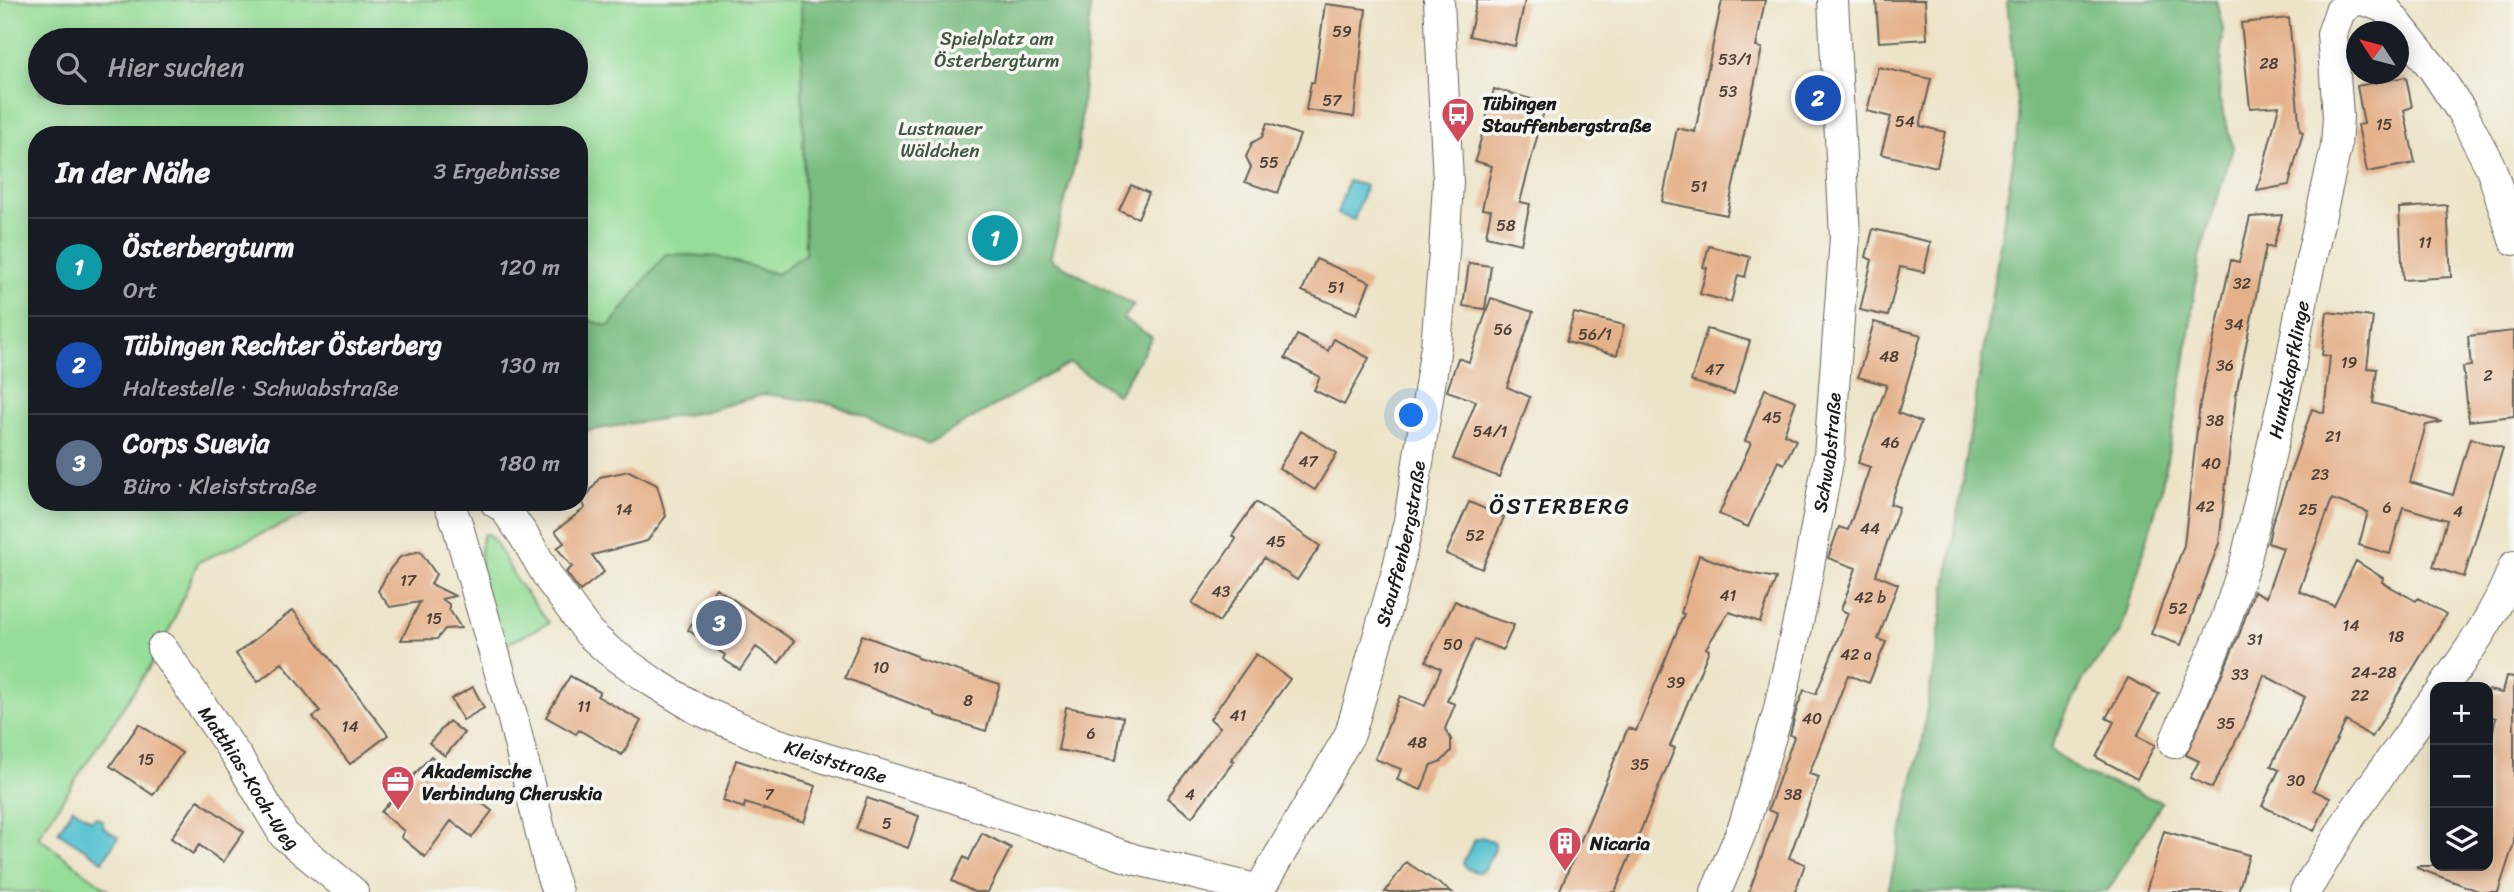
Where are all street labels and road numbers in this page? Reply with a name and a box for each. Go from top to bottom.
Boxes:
street label: Hundskapfklinge [2258,298,2319,442]
street label: Schwabstraße [1803,391,1850,515]
street label: Stauffenbergstraße [1365,458,1435,631]
street label: Matthias-Koch-Weg [190,698,307,858]
street label: Kleiststraße [780,730,891,793]

